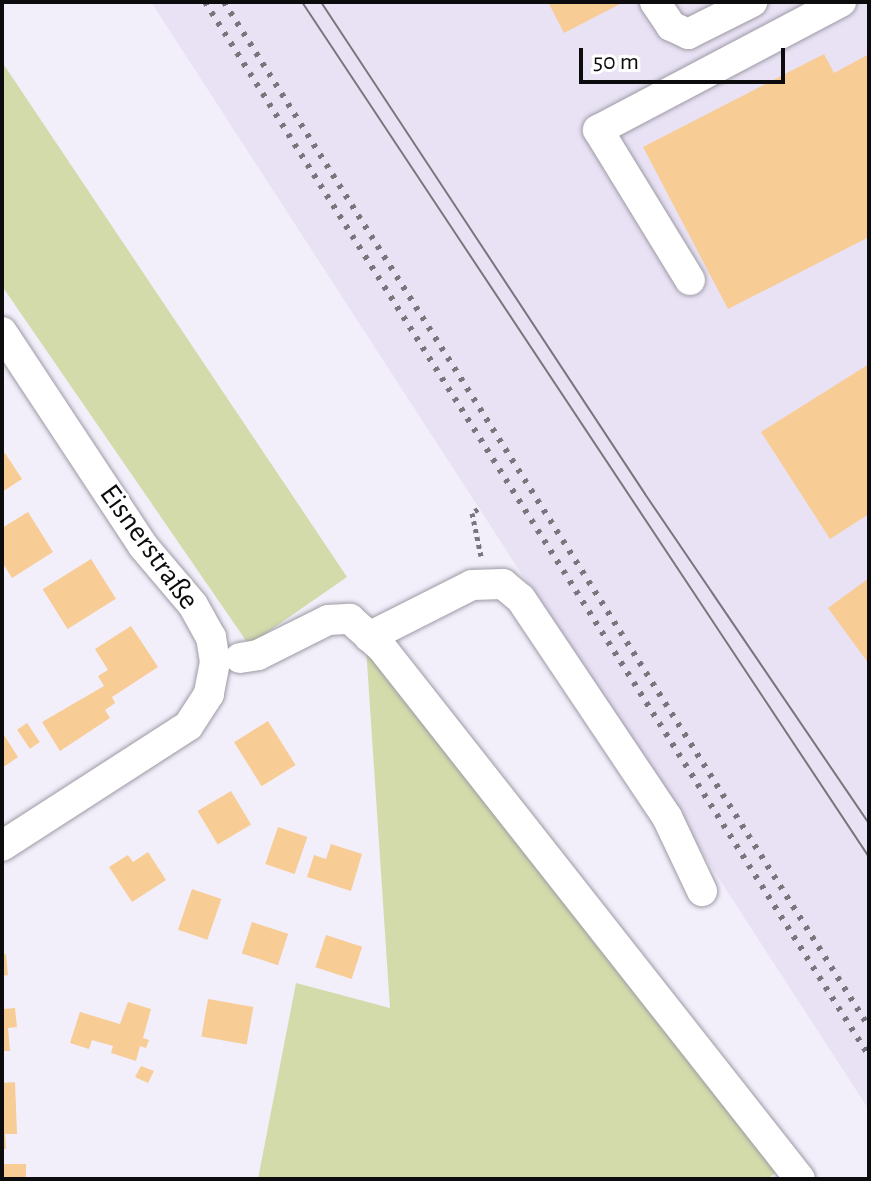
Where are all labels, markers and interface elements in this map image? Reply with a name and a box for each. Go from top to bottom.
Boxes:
scale bar [583,32,789,82]
text: 50 m [593,50,639,74]
street label: Eisnerstraße [91,477,207,617]

